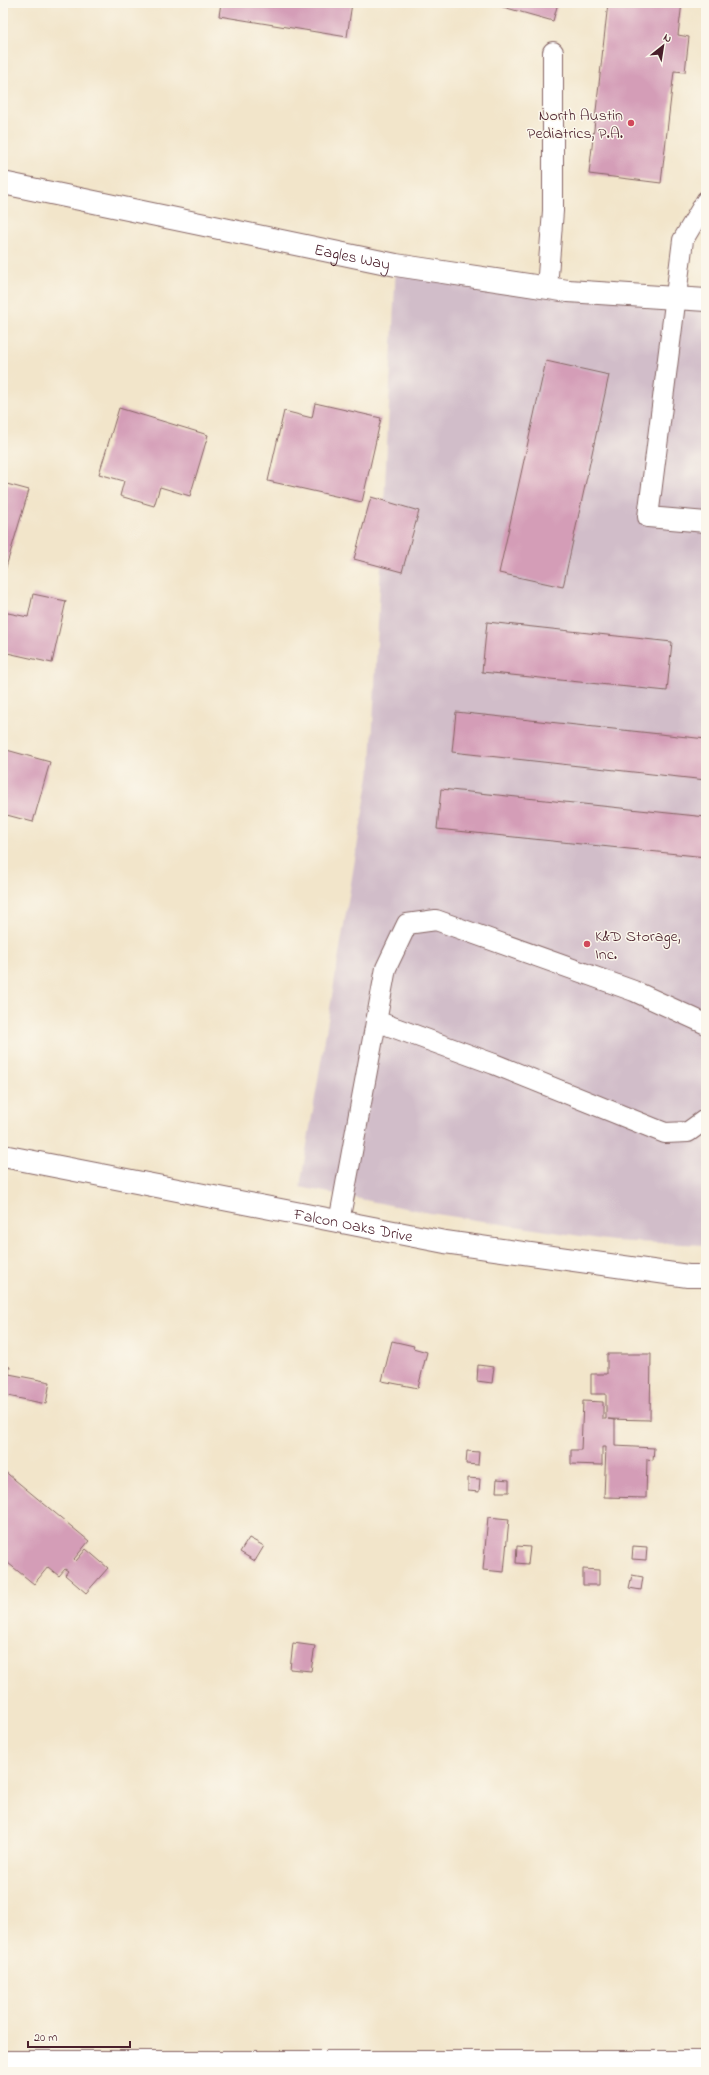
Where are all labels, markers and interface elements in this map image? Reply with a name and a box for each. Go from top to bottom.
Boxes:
north arrow [643,26,683,66]
text: N [660,29,675,47]
place label: North Austin Pediatrics, P.A. [527,104,623,146]
marker: North Austin Pediatrics, P.A. [626,118,636,128]
street label: Eagles Way [312,238,392,277]
place label: K&D Storage, Inc. [595,925,681,967]
marker: K&D Storage, Inc. [582,939,592,949]
street label: Falcon Oaks Drive [290,1203,415,1250]
scale bar [28,2023,130,2049]
text: 20 m [34,2029,57,2047]

